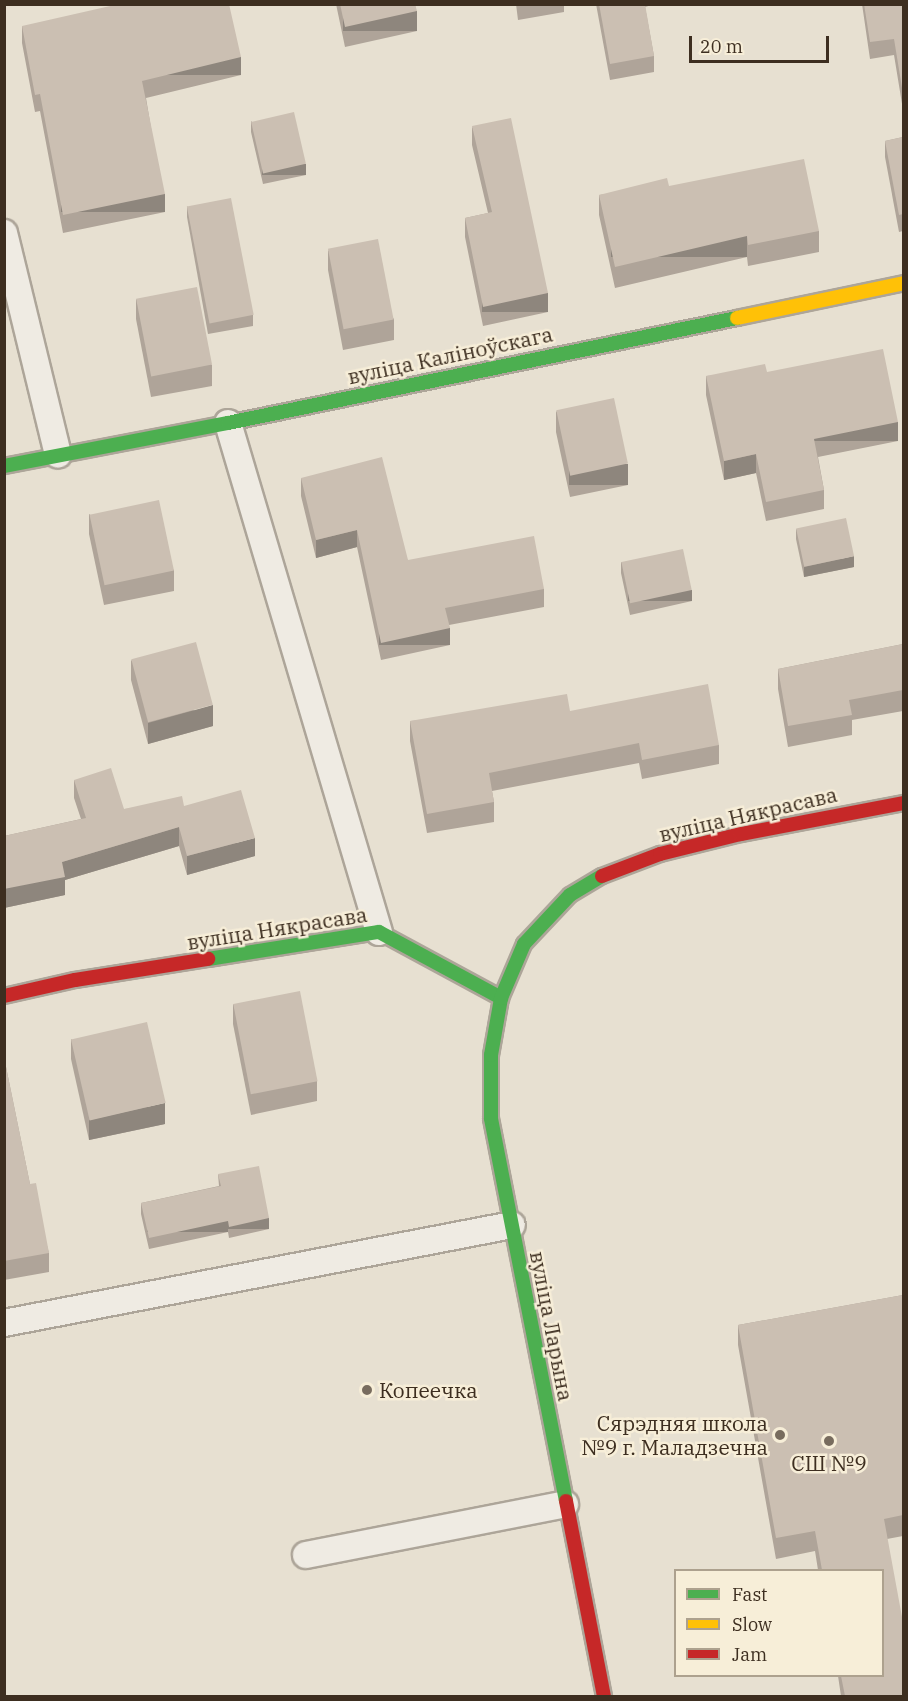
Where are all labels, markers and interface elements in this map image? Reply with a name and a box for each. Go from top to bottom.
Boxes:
scale bar [692,24,832,62]
text: 20 m [700,35,743,58]
street label: вуліца Каліноўскага [345,321,555,389]
street label: вуліца Някрасава [656,781,840,847]
street label: вуліца Някрасава [185,901,369,955]
street label: вуліца Ларына [525,1249,579,1403]
place label: Копеечка [379,1377,478,1403]
marker: Копеечка [360,1383,374,1397]
place label: Сярэдняя школа №9 г. Маладзечна [581,1410,768,1460]
marker: Сярэдняя школа №9 г. Маладзечна [773,1428,787,1442]
marker: СШ №9 [822,1434,836,1448]
place label: СШ №9 [791,1450,867,1476]
legend [674,1569,884,1677]
text: Fast [732,1583,767,1606]
text: Slow [732,1613,772,1636]
text: Jam [732,1643,767,1666]

